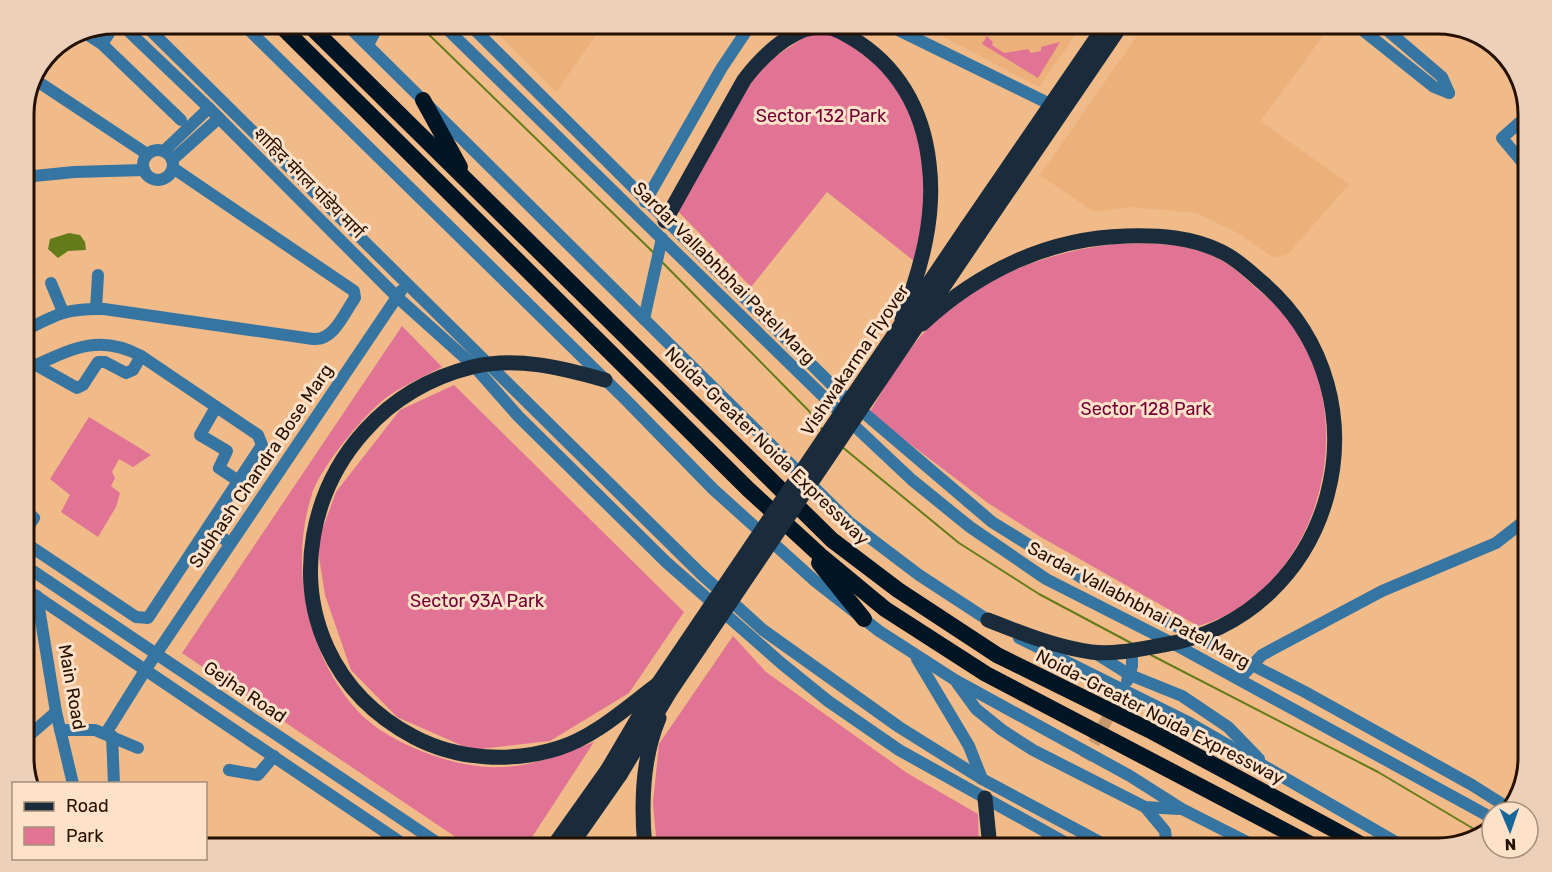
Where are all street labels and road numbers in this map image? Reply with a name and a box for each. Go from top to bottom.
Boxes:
street label: शाहिद मंगल पांडेय मार्ग [249,123,370,244]
street label: Sardar Vallabhbhai Patel Marg [628,177,820,369]
street label: Vishwakarma Flyover [796,280,914,440]
street label: Noida-Greater Noida Expressway [660,342,874,550]
street label: Subhash Chandra Bose Marg [184,360,338,572]
street label: Sardar Vallabhbhai Patel Marg [1024,537,1254,673]
street label: Main Road [54,642,90,732]
street label: Noida-Greater Noida Expressway [1032,645,1288,789]
street label: Gejha Road [200,656,290,728]

